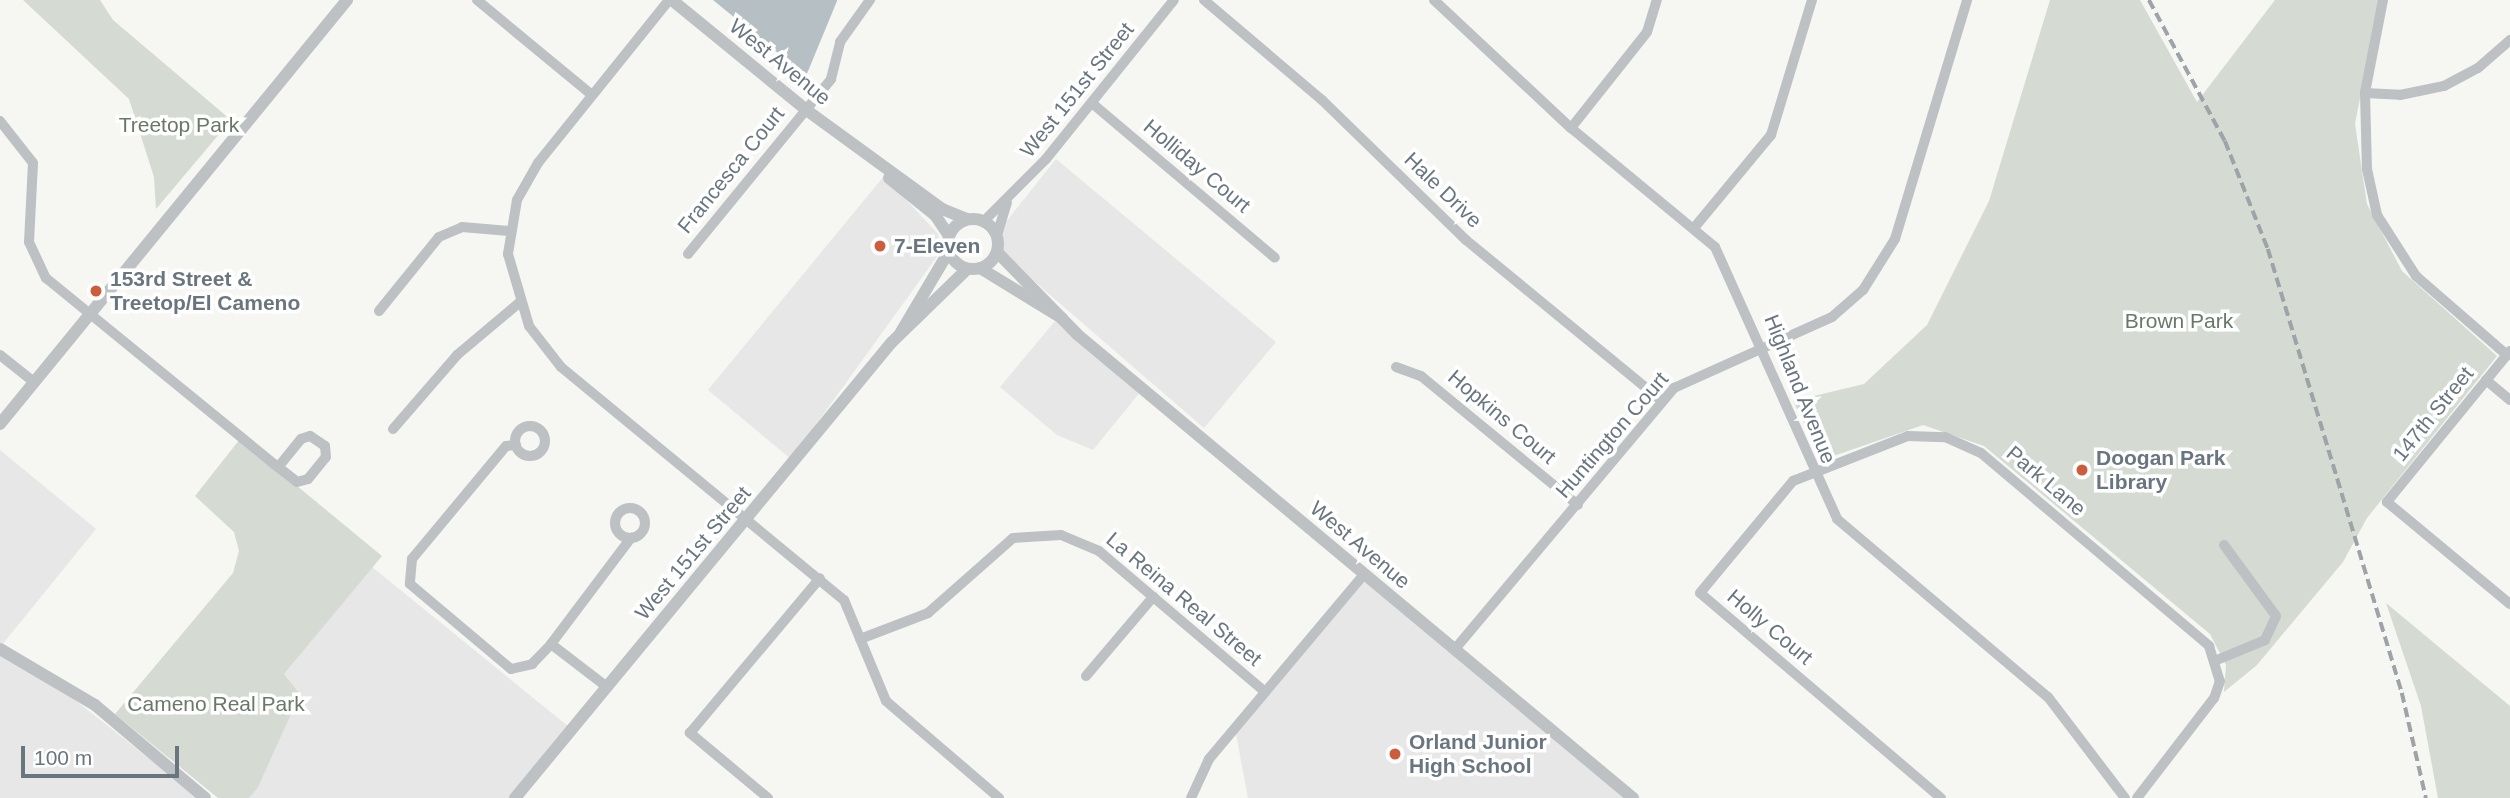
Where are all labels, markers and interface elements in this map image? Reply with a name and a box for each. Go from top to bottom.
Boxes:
street label: West Avenue [724,13,836,111]
street label: West 151st Street [1015,17,1139,163]
street label: Francesca Court [672,102,790,238]
park label: Treetop Park [119,112,239,138]
street label: Holliday Court [1138,114,1256,218]
street label: Hale Drive [1399,147,1487,233]
place label: 7-Eleven [894,233,980,259]
marker: 7-Eleven [872,238,888,254]
place label: 153rd Street & Treetop/El Cameno [110,266,300,316]
marker: 153rd Street & Treetop/El Cameno [88,283,104,299]
park label: Brown Park [2125,308,2233,334]
street label: Highland Avenue [1758,310,1842,468]
street label: 147th Street [2387,362,2479,466]
street label: Hopkins Court [1443,365,1561,469]
street label: Huntington Court [1550,367,1674,503]
street label: Park Lane [2001,441,2091,521]
place label: Doogan Park Library [2096,445,2226,495]
marker: Doogan Park Library [2074,462,2090,478]
street label: West 151st Street [630,481,756,625]
street label: West Avenue [1304,495,1416,595]
street label: La Reina Real Street [1101,527,1267,671]
street label: Holly Court [1722,584,1818,670]
park label: Cameno Real Park [127,691,305,717]
place label: Orland Junior High School [1409,729,1547,779]
scale bar [24,732,182,776]
text: 100 m [34,746,92,769]
marker: Orland Junior High School [1387,746,1403,762]

